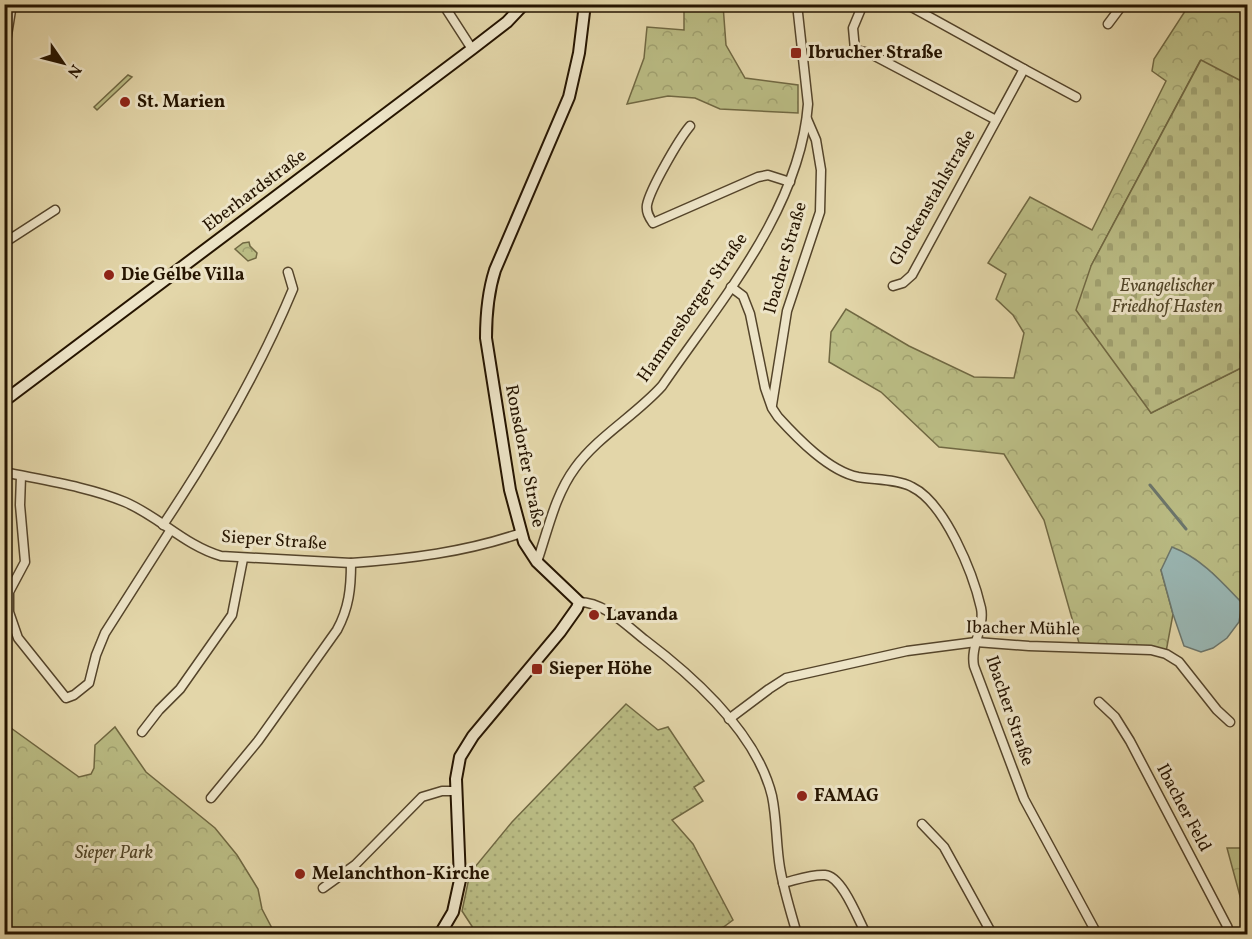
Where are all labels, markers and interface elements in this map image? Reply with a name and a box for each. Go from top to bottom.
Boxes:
north arrow [33,33,93,93]
place label: Ibrucher Straße [808,41,943,66]
marker: Ibrucher Straße [789,46,803,60]
text: N [61,59,86,82]
place label: St. Marien [137,90,226,115]
marker: St. Marien [118,95,132,109]
street label: Glockenstahlstraße [884,125,982,271]
street label: Eberhardstraße [198,144,312,238]
street label: Ibacher Straße [758,199,814,317]
street label: Hammesberger Straße [632,228,754,388]
place label: Die Gelbe Villa [121,263,245,288]
marker: Die Gelbe Villa [102,268,116,282]
park label: Evangelischer Friedhof Hasten [1111,274,1223,320]
street label: Ronsdorfer Straße [498,382,550,530]
street label: Sieper Straße [220,525,328,557]
place label: Lavanda [606,603,678,628]
marker: Lavanda [587,608,601,622]
street label: Ibacher Mühle [966,616,1080,642]
street label: Ibacher Straße [978,652,1040,770]
place label: Sieper Höhe [549,657,652,682]
marker: Sieper Höhe [530,662,544,676]
street label: Ibacher Feld [1149,760,1217,856]
place label: FAMAG [814,784,879,809]
marker: FAMAG [795,789,809,803]
park label: Sieper Park [75,841,153,866]
place label: Melanchthon-Kirche [312,862,489,887]
marker: Melanchthon-Kirche [293,867,307,881]

